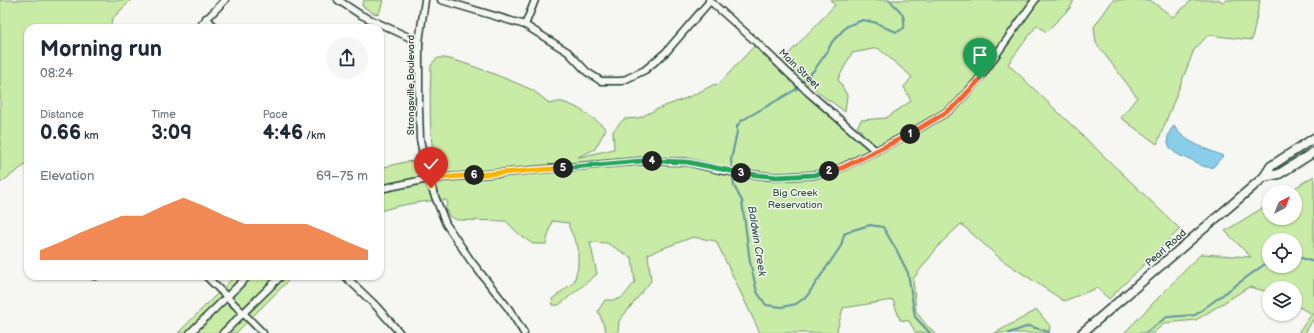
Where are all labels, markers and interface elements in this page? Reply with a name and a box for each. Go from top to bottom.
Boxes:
street label: Strongsville Boulevard [405,35,417,135]
text: Morning run [40,36,162,63]
button: share [326,37,368,79]
pin [963,38,997,79]
icon: arrive [969,44,991,66]
street label: Main Street [776,47,822,91]
text: 08:24 [40,65,73,81]
text: Distance [40,108,84,121]
text: Time [151,108,176,121]
text: Pace [263,108,288,121]
text: 0.66 [40,121,81,145]
text: 3:09 [151,121,192,145]
text: 4:46 [263,121,303,145]
pin: 1 [900,124,920,144]
text: 1 [908,127,912,140]
text: km [81,129,99,142]
text: /km [303,129,326,142]
pin [414,147,448,188]
pin: 4 [642,151,662,171]
icon: check [420,153,442,175]
text: 4 [649,154,655,167]
pin: 5 [553,158,573,178]
text: 5 [560,161,566,174]
pin: 2 [819,161,839,181]
pin: 3 [731,163,751,183]
text: 2 [826,164,832,177]
pin: 6 [464,165,484,185]
text: 3 [738,166,744,179]
text: Elevation [40,168,94,184]
text: 69–75 m [316,168,368,184]
text: 6 [471,168,477,181]
north arrow [1262,185,1302,225]
map controls [1262,185,1302,321]
park label: Big Creek Reservation [768,187,823,211]
water label: Baldwin Creek [745,205,769,278]
street label: Pearl Road [1143,227,1189,269]
button: locate [1262,233,1302,273]
button: layers [1262,281,1302,321]

